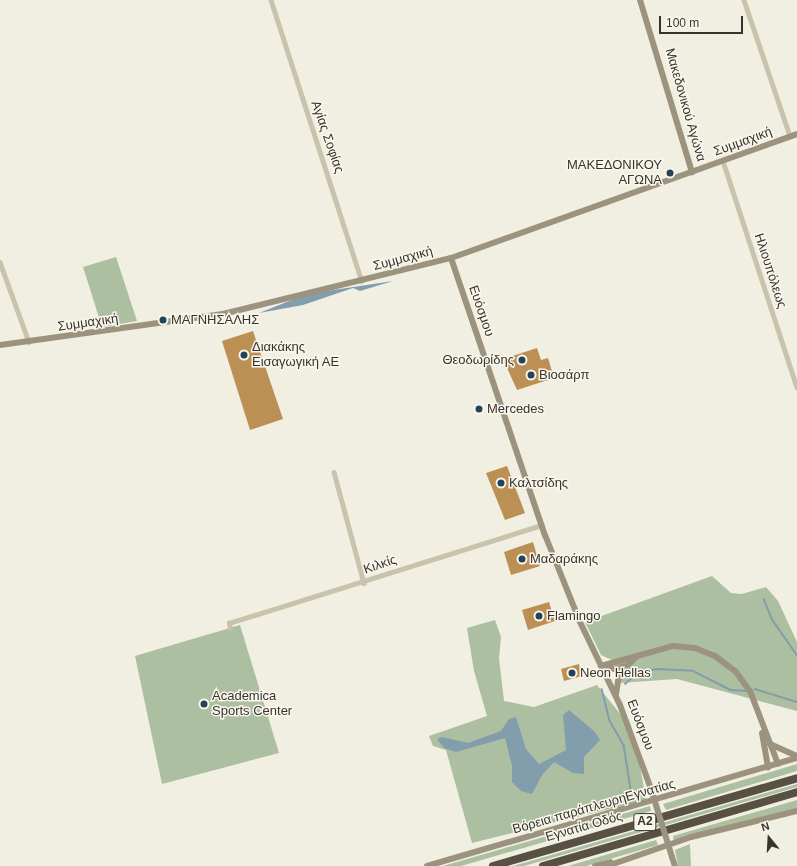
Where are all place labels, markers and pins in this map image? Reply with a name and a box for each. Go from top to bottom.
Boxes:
place label: ΜΑΚΕΔΟΝΙΚΟΥ ΑΓΩΝΑ [567,158,662,189]
marker: ΜΑΚΕΔΟΝΙΚΟΥ ΑΓΩΝΑ [665,168,675,178]
place label: ΜΑΓΝΗΣΑΛΗΣ [171,312,259,328]
marker: ΜΑΓΝΗΣΑΛΗΣ [158,315,168,325]
place label: Διακάκης Εισαγωγική ΑΕ [252,340,340,371]
marker: Διακάκης Εισαγωγική ΑΕ [239,350,249,360]
place label: Θεοδωρίδης [442,352,514,368]
marker: Θεοδωρίδης [517,355,527,365]
place label: Βιοσάρπ [539,367,590,383]
marker: Βιοσάρπ [526,370,536,380]
place label: Mercedes [487,401,544,417]
marker: Mercedes [474,404,484,414]
place label: Καλτσίδης [509,475,568,491]
marker: Καλτσίδης [496,478,506,488]
place label: Μαδαράκης [530,551,598,567]
marker: Μαδαράκης [517,554,527,564]
place label: Flamingo [547,608,600,624]
marker: Flamingo [534,611,544,621]
place label: Neon Hellas [580,665,651,681]
marker: Neon Hellas [567,668,577,678]
place label: Academica Sports Center [212,689,292,720]
marker: Academica Sports Center [199,699,209,709]

